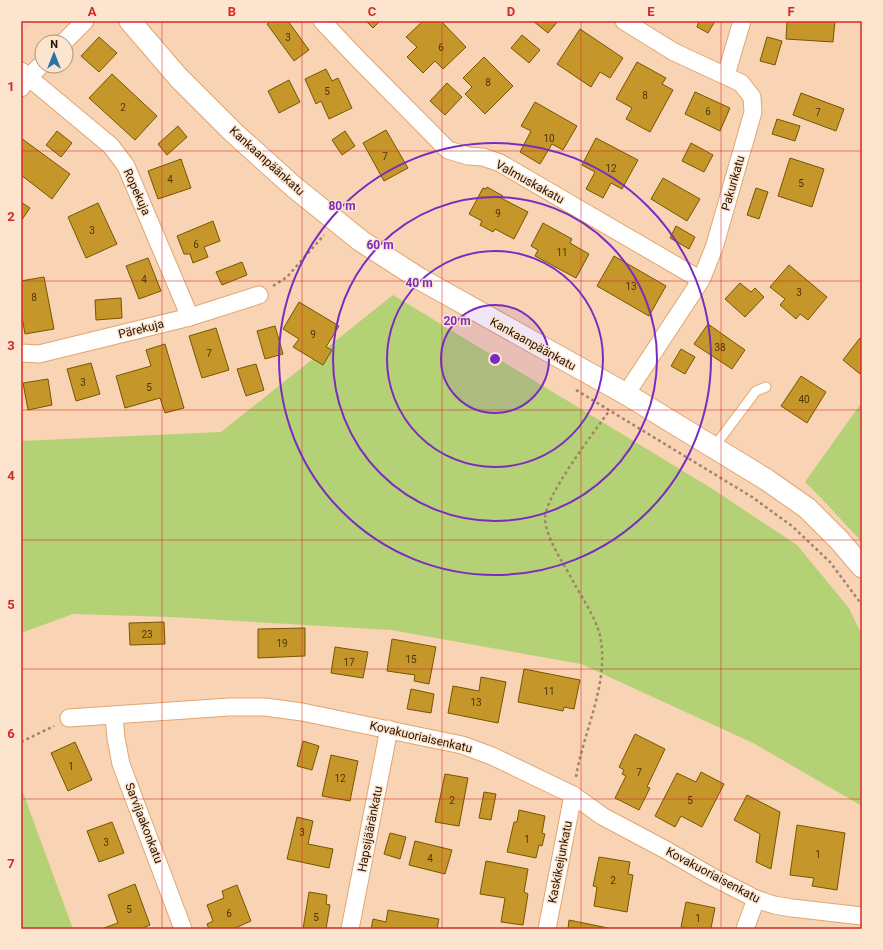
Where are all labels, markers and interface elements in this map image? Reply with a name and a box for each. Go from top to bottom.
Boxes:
text: A [88,4,97,19]
text: B [228,4,236,19]
text: C [368,4,377,19]
text: D [507,4,515,19]
text: E [647,4,655,19]
text: F [787,4,795,19]
house number: 3 [285,32,291,43]
north arrow [34,34,74,74]
text: N [50,38,58,51]
house number: 6 [438,42,444,53]
house number: 8 [485,77,491,88]
text: 1 [7,79,15,94]
house number: 5 [324,86,330,97]
house number: 8 [642,90,648,101]
house number: 2 [120,102,126,113]
house number: 6 [705,106,711,117]
house number: 7 [815,107,821,118]
street label: Kankaanpäänkatu [227,124,307,198]
house number: 10 [543,133,555,144]
house number: 7 [382,151,388,162]
street label: Pakurikatu [718,154,748,212]
street label: Valmuskakatu [493,157,567,207]
house number: 12 [605,163,617,174]
street label: Ropekuja [121,167,153,217]
house number: 4 [167,174,173,185]
house number: 5 [798,178,804,189]
text: 80 m [328,199,356,213]
house number: 9 [495,208,501,219]
text: 2 [7,209,15,224]
house number: 3 [89,225,95,236]
text: 60 m [366,238,394,252]
house number: 6 [193,239,199,250]
house number: 11 [556,247,568,258]
house number: 4 [141,274,147,285]
text: 40 m [405,276,433,290]
house number: 13 [625,281,637,292]
house number: 3 [796,287,802,298]
house number: 8 [31,292,37,303]
text: 20 m [443,314,471,328]
street label: Kankaanpäänkatu [488,315,578,373]
street label: Pärekuja [117,317,165,341]
house number: 9 [310,329,316,340]
text: 3 [7,338,15,353]
house number: 38 [714,342,726,353]
house number: 7 [206,348,212,359]
centre of rings [488,352,502,366]
house number: 3 [80,377,86,388]
house number: 5 [146,382,152,393]
house number: 40 [798,394,810,405]
text: 4 [7,468,15,483]
text: 5 [7,597,15,612]
house number: 23 [141,629,153,640]
house number: 19 [276,638,288,649]
house number: 15 [405,654,417,665]
house number: 17 [343,657,355,668]
house number: 11 [543,686,555,697]
house number: 13 [470,697,482,708]
street label: Kovakuoriaisenkatu [368,718,474,756]
text: 6 [7,726,15,741]
house number: 1 [68,761,74,772]
house number: 7 [636,767,642,778]
house number: 12 [334,773,346,784]
street label: Sarvijaakonkatu [122,781,166,865]
street label: Hapsijääränkatu [355,785,385,873]
house number: 2 [449,795,455,806]
house number: 5 [687,795,693,806]
street label: Kaskikeijunkatu [545,820,575,904]
house number: 3 [299,827,305,838]
house number: 1 [524,834,530,845]
house number: 3 [103,837,109,848]
street label: Kovakuoriaisenkatu [663,844,763,906]
house number: 1 [815,849,821,860]
house number: 4 [427,853,433,864]
text: 7 [7,856,15,871]
house number: 2 [610,875,616,886]
house number: 5 [126,904,132,915]
house number: 6 [226,908,232,919]
house number: 5 [313,912,319,923]
house number: 1 [695,913,701,924]

